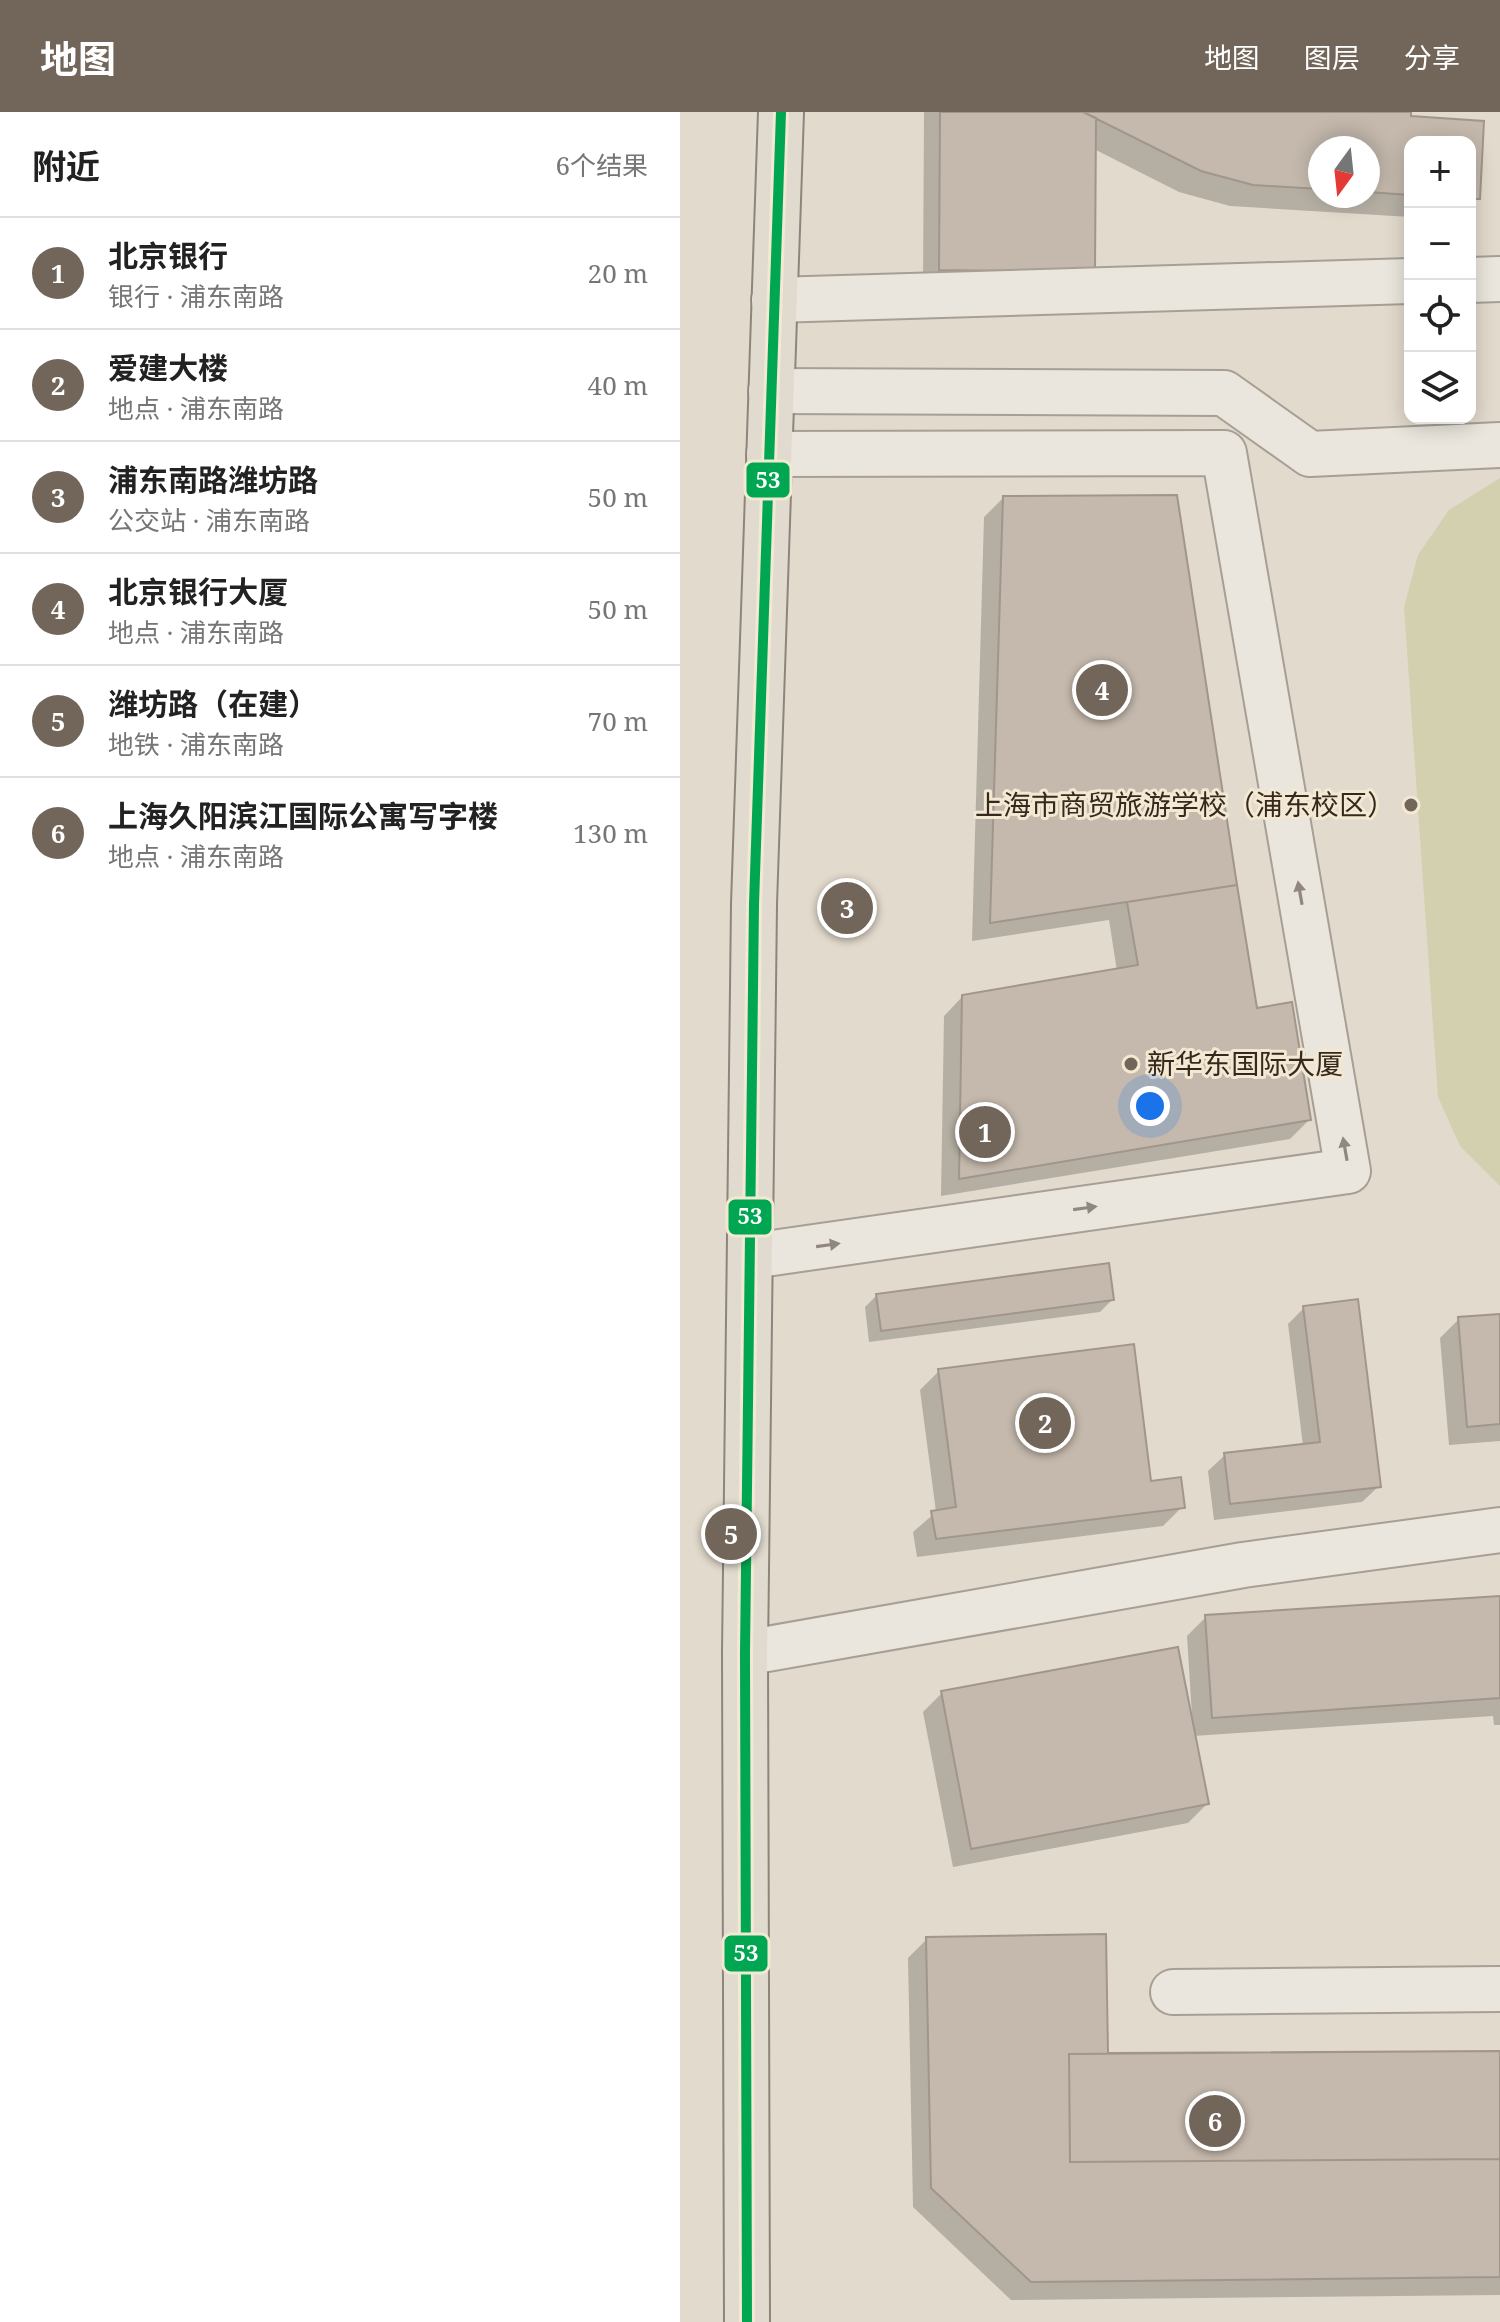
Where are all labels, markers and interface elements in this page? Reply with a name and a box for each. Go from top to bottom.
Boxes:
text: 地图 [40,32,116,84]
text: 地图 [1204,38,1260,76]
text: 图层 [1304,38,1360,76]
text: 分享 [1404,38,1460,76]
north arrow [1308,136,1380,208]
map controls [1404,136,1476,424]
button: + [1404,136,1476,208]
text: 附近 [32,143,100,189]
text: 6个结果 [555,147,648,183]
button: − [1404,208,1476,280]
text: 北京银行 [108,235,228,276]
text: 1 [51,255,65,291]
text: 20 m [588,255,648,291]
text: 银行 · 浦东南路 [108,278,284,314]
button: locate [1404,280,1476,352]
text: 爱建大楼 [108,347,228,388]
button: layers [1404,352,1476,424]
text: 2 [51,367,65,403]
text: 40 m [588,367,648,403]
text: 地点 · 浦东南路 [108,390,284,426]
text: 浦东南路潍坊路 [108,459,318,500]
line badge: 53 [745,461,791,499]
text: 53 [756,464,780,494]
text: 3 [51,479,65,515]
text: 50 m [588,479,648,515]
text: 公交站 · 浦东南路 [108,502,310,538]
text: 北京银行大厦 [108,571,288,612]
text: 4 [51,591,65,627]
text: 50 m [588,591,648,627]
text: 地点 · 浦东南路 [108,614,284,650]
pin: 4 [1076,660,1128,720]
text: 潍坊路（在建） [108,683,318,724]
text: 5 [51,703,65,739]
text: 70 m [588,703,648,739]
text: 地铁 · 浦东南路 [108,726,284,762]
place label: 上海市商贸旅游学校（浦东校区） [975,785,1395,823]
text: 上海久阳滨江国际公寓写字楼 [108,795,498,836]
marker: 上海市商贸旅游学校（浦东校区） [1402,796,1420,814]
text: 6 [51,815,65,851]
text: 130 m [573,815,648,851]
text: 地点 · 浦东南路 [108,838,284,874]
pin: 3 [821,878,873,938]
one-way arrow [1294,880,1306,905]
place label: 新华东国际大厦 [1147,1044,1343,1082]
marker: 新华东国际大厦 [1122,1055,1140,1073]
your location [1130,1086,1170,1126]
pin: 1 [959,1102,1011,1162]
one-way arrow [1338,1136,1350,1161]
line badge: 53 [727,1198,773,1236]
text: 53 [738,1200,762,1230]
one-way arrow [1073,1201,1098,1214]
one-way arrow [816,1238,841,1251]
pin: 2 [1019,1393,1071,1453]
pin: 5 [705,1504,757,1564]
line badge: 53 [723,1934,769,1973]
text: 53 [734,1937,758,1967]
pin: 6 [1189,2091,1241,2151]

